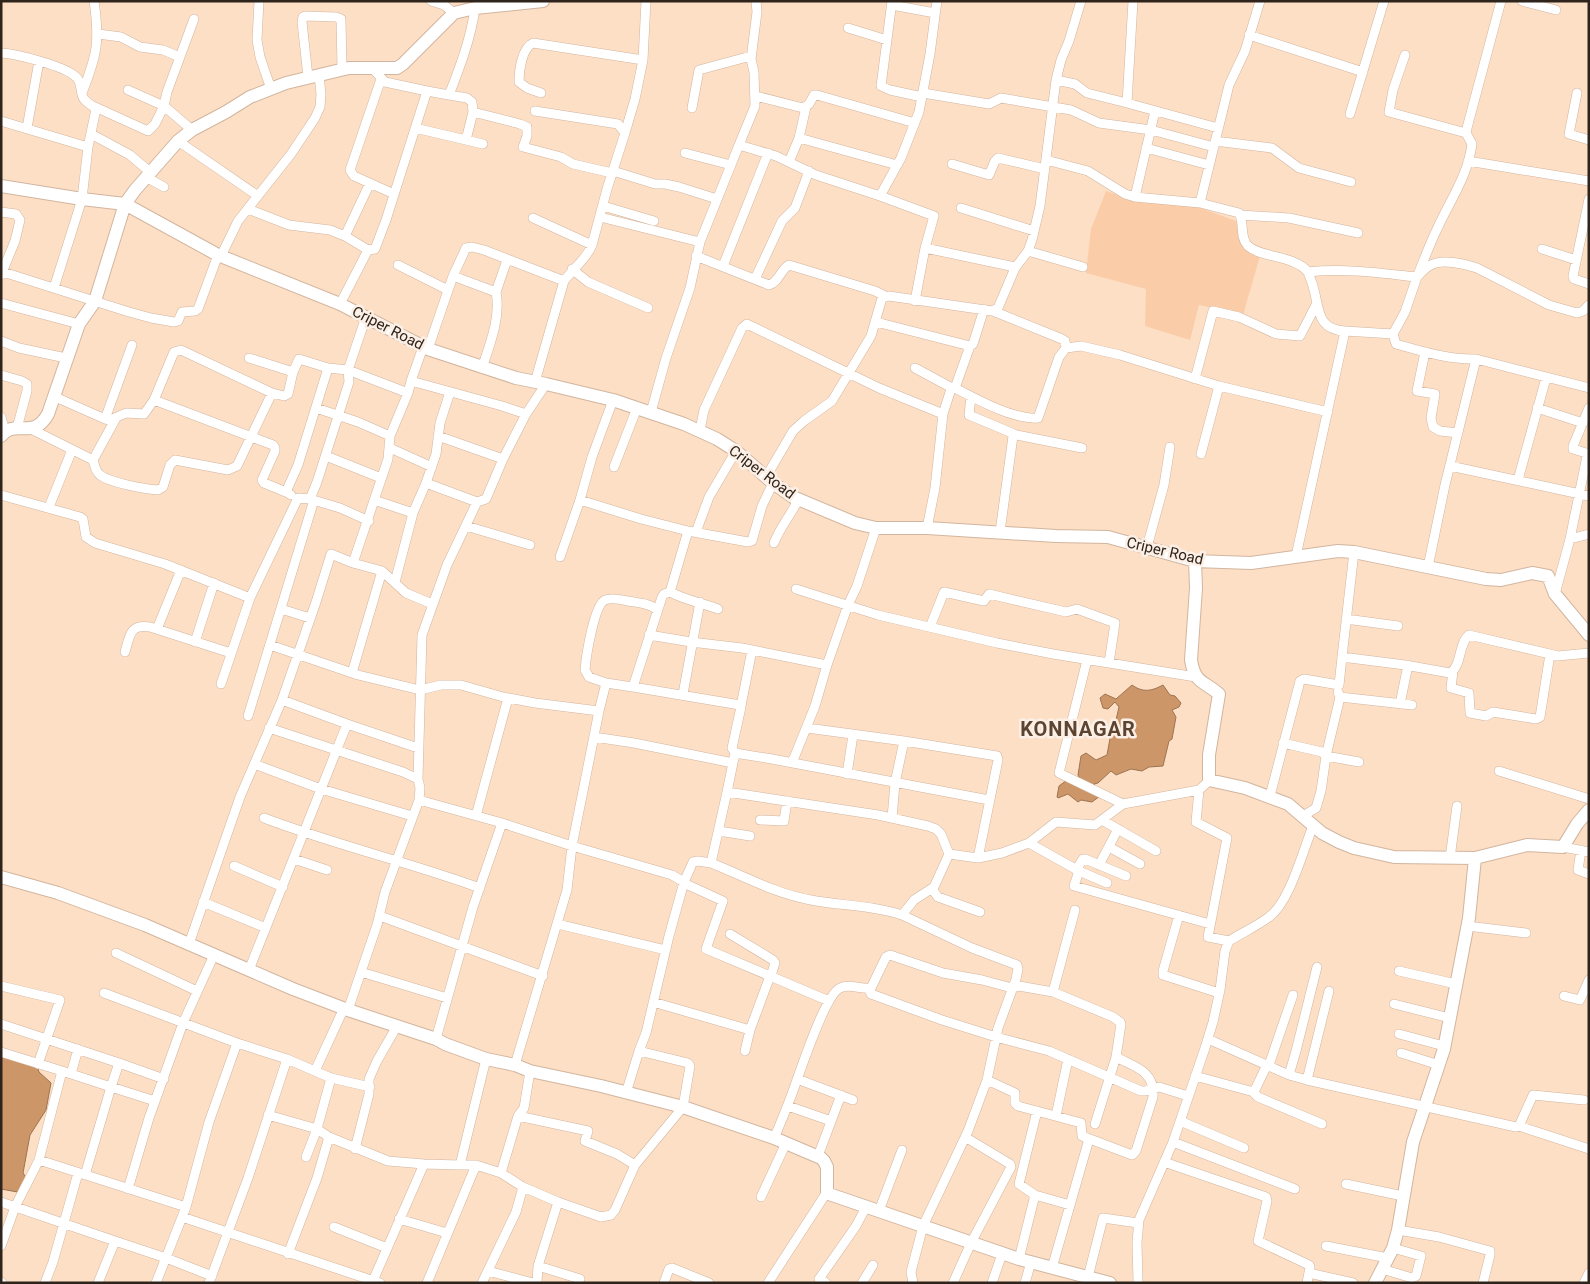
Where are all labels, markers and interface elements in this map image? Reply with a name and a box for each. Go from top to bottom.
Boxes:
street label: Criper Road [349,302,427,354]
street label: Criper Road [725,441,799,503]
street label: Criper Road [1125,533,1205,569]
district label: KONNAGAR [1020,717,1136,741]

